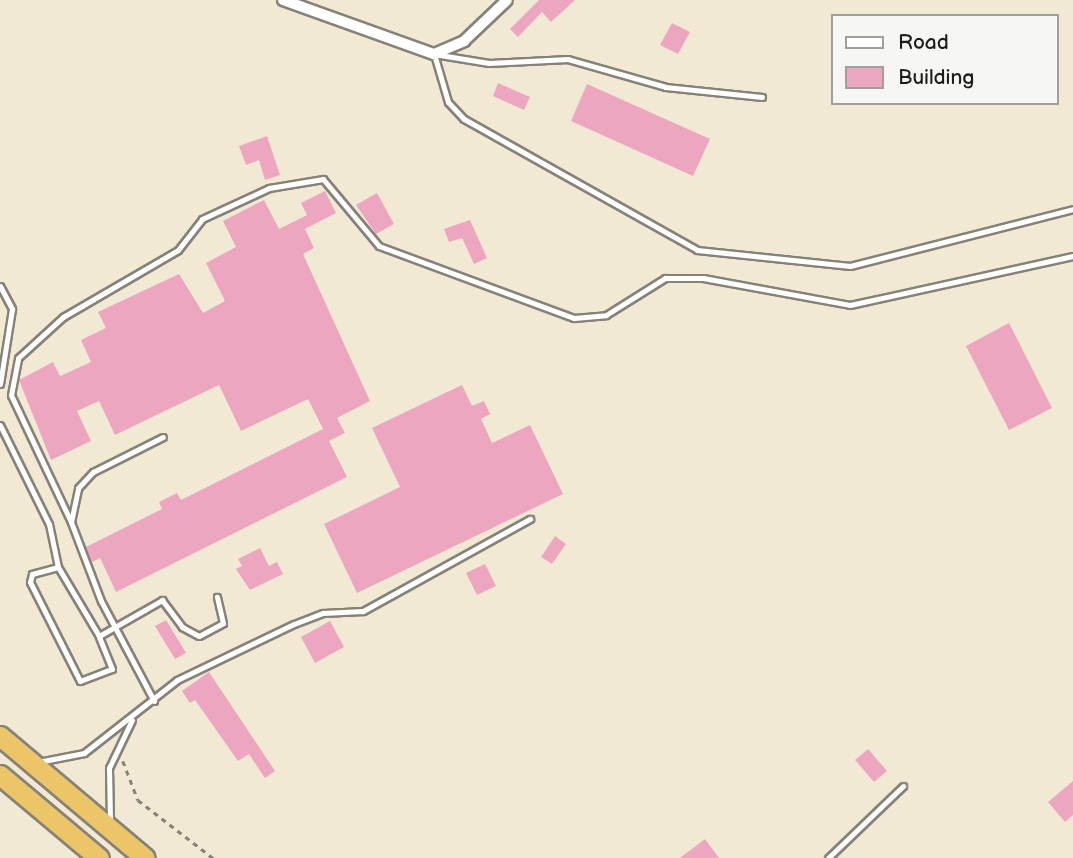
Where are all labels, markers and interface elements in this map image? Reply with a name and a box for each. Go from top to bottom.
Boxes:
legend [832,14,1059,105]
text: Road [898,30,949,55]
text: Building [898,65,974,90]

